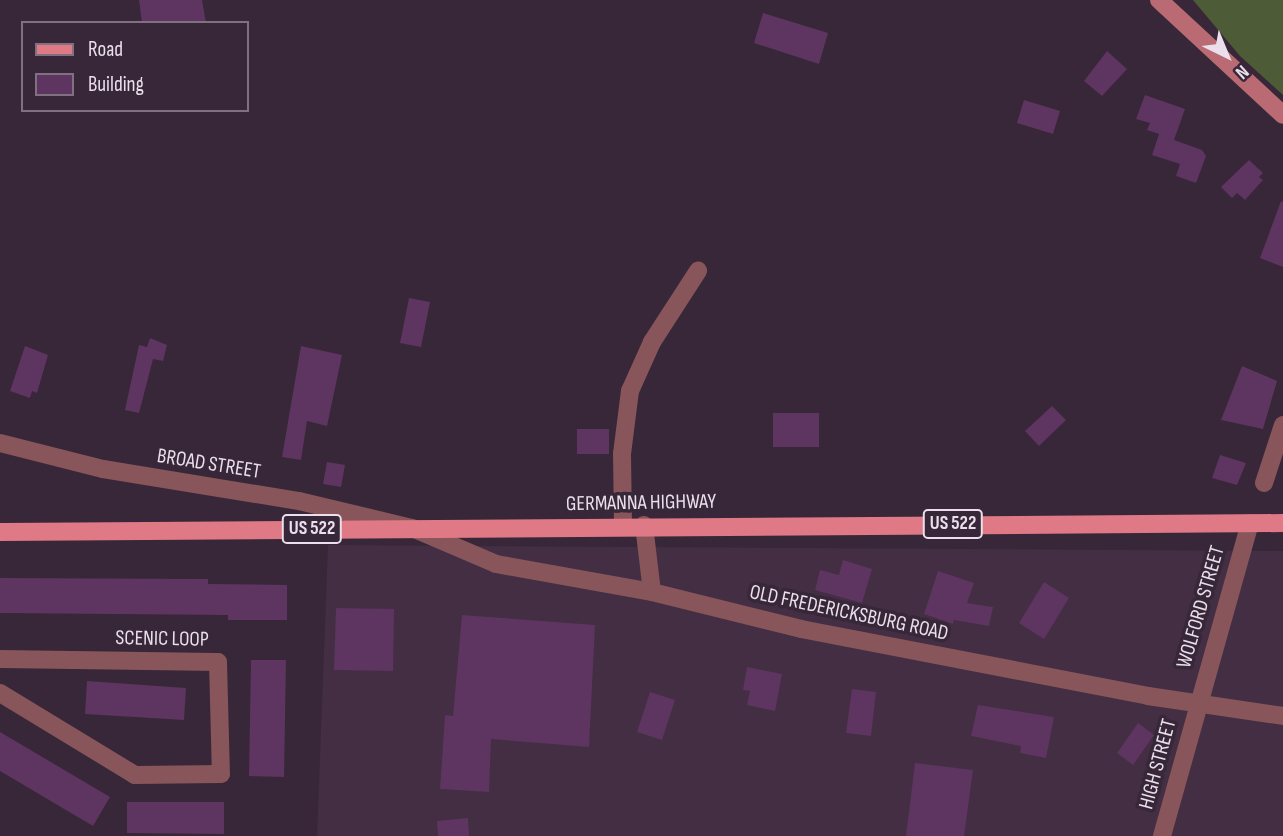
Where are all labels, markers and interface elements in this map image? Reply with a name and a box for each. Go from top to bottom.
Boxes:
legend [21,21,248,112]
north arrow [1192,21,1262,91]
text: Road [88,37,123,62]
text: N [1230,60,1253,84]
text: Building [88,72,144,97]
street label: BROAD STREET [155,443,263,485]
street label: GERMANNA HIGHWAY [566,489,716,517]
road number: US 522 [922,509,984,540]
road number: US 522 [280,514,344,544]
street label: WOLFORD STREET [1171,543,1231,671]
street label: OLD FREDERICKSBURG ROAD [747,580,951,646]
street label: SCENIC LOOP [115,626,209,652]
street label: HIGH STREET [1134,716,1182,812]

